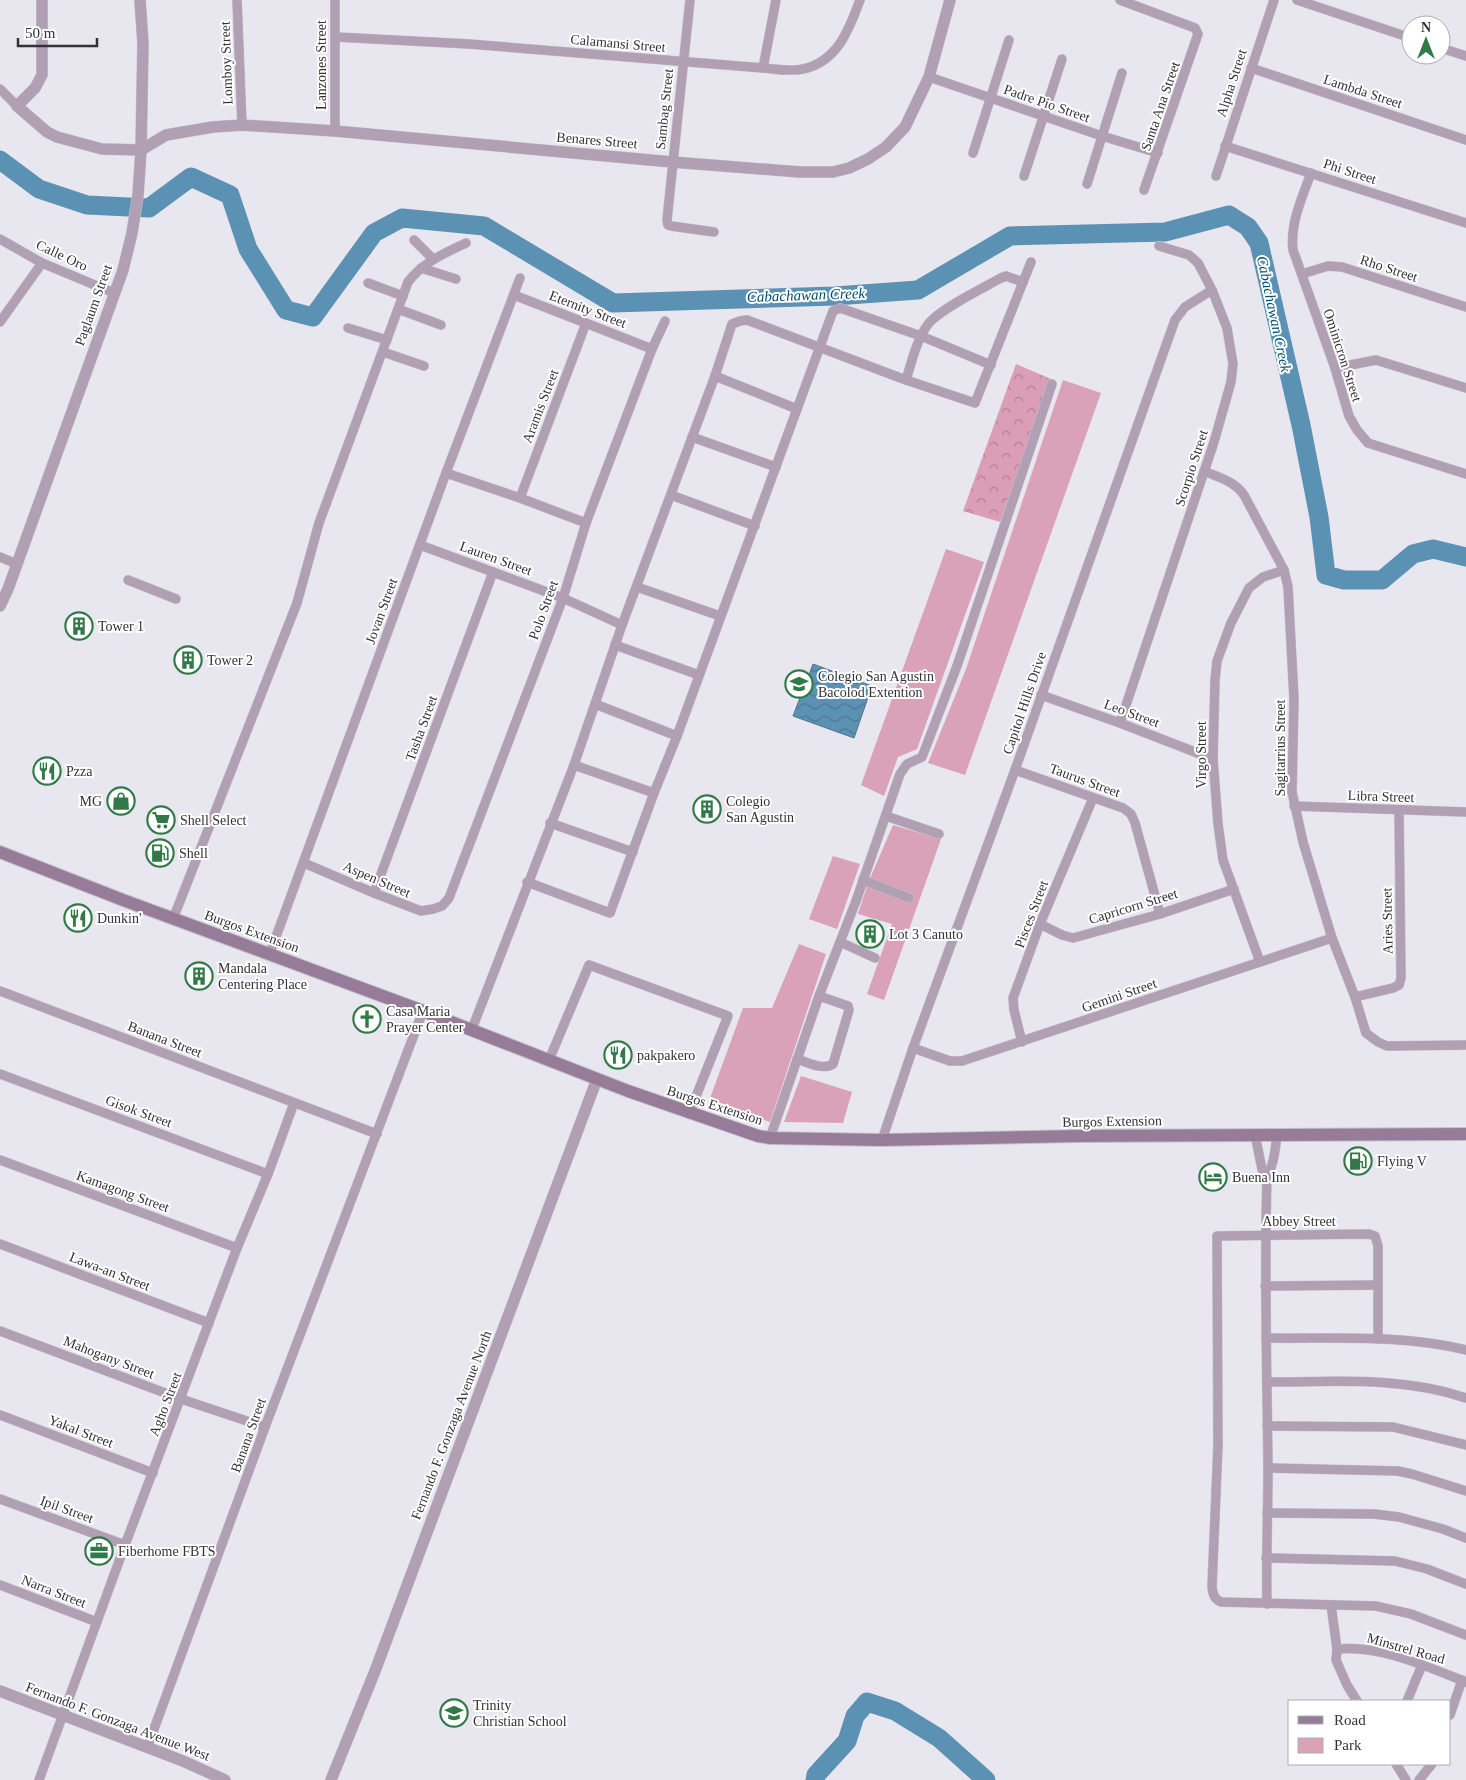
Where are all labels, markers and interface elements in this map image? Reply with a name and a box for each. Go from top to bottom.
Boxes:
scale bar [18,15,96,47]
north arrow [1401,15,1451,65]
street label: Lanzones Street [314,20,329,110]
text: N [1421,20,1431,35]
street label: Lomboy Street [218,21,235,105]
text: 50 m [25,25,56,41]
street label: Calamansi Street [570,32,666,55]
street label: Alpha Street [1213,47,1250,119]
street label: Santa Ana Street [1138,60,1183,153]
street label: Sambag Street [653,68,676,150]
street label: Lambda Street [1322,72,1404,111]
street label: Padre Pio Street [1002,82,1092,125]
street label: Benares Street [556,129,638,152]
street label: Phi Street [1321,156,1378,187]
street label: Calle Oro [34,237,90,274]
street label: Rho Street [1358,252,1420,285]
water label: Cabachawan Creek [1254,255,1294,374]
street label: Paglaum Street [72,262,115,348]
water label: Cabachawan Creek [747,285,866,305]
street label: Eternity Street [547,288,629,331]
street label: Ominicron Street [1320,307,1365,404]
street label: Aramis Street [520,367,561,445]
street label: Scorpio Street [1172,428,1211,508]
street label: Lauren Street [458,538,534,579]
street label: Jovan Street [363,576,400,646]
street label: Polo Street [526,578,561,642]
building icon: Tower 1 [64,611,94,641]
place label: Tower 1 [98,619,144,634]
building icon: Tower 2 [173,645,203,675]
street label: Capitol Hills Drive [1000,650,1049,756]
place label: Tower 2 [207,653,253,668]
school or university icon: Colegio San Agustin Bacolod Extention [784,669,814,699]
place label: Colegio San Agustin Bacolod Extention [818,669,934,700]
street label: Tasha Street [403,693,440,763]
street label: Leo Street [1102,697,1162,730]
street label: Sagitarrius Street [1273,699,1288,796]
street label: Virgo Street [1194,721,1209,789]
restaurant icon: Pzza [32,756,62,786]
street label: Taurus Street [1047,761,1122,800]
place label: Pzza [66,764,93,779]
shop icon: MG [106,786,136,816]
street label: Libra Street [1347,788,1415,805]
place label: MG [79,794,102,809]
building icon: Colegio San Agustin [692,794,722,824]
place label: Colegio San Agustin [726,794,794,825]
supermarket icon: Shell Select [146,805,176,835]
place label: Shell Select [180,813,247,828]
fuel station icon: Shell [145,838,175,868]
place label: Shell [179,846,208,861]
street label: Aspen Street [341,859,413,900]
street label: Pisces Street [1012,878,1051,950]
street label: Capricorn Street [1087,886,1179,927]
street label: Aries Street [1379,888,1396,954]
restaurant icon: Dunkin' [63,903,93,933]
street label: Burgos Extension [202,907,301,956]
place label: Dunkin' [97,911,142,926]
building icon: Lot 3 Canuto [855,919,885,949]
place label: Lot 3 Canuto [889,927,963,942]
building icon: Mandala Centering Place [184,961,214,991]
place label: Mandala Centering Place [218,961,307,992]
street label: Gemini Street [1080,976,1159,1015]
church icon: Casa Maria Prayer Center [352,1004,382,1034]
place label: Casa Maria Prayer Center [386,1004,464,1035]
street label: Banana Street [126,1018,204,1061]
restaurant icon: pakpakero [603,1040,633,1070]
place label: pakpakero [637,1048,695,1063]
street label: Burgos Extension [665,1083,765,1128]
street label: Gisok Street [104,1093,174,1130]
street label: Burgos Extension [1062,1113,1162,1130]
fuel station icon: Flying V [1343,1146,1373,1176]
place label: Flying V [1377,1154,1427,1169]
hotel icon: Buena Inn [1198,1162,1228,1192]
street label: Kamagong Street [74,1168,171,1215]
place label: Buena Inn [1232,1170,1290,1185]
street label: Abbey Street [1262,1214,1336,1229]
street label: Lawa-an Street [67,1249,152,1294]
street label: Fernando F. Gonzaga Avenue North [408,1329,495,1522]
street label: Mahogany Street [61,1333,156,1382]
street label: Agho Street [146,1370,185,1438]
street label: Banana Street [228,1396,269,1474]
street label: Yakal Street [46,1412,115,1451]
street label: Ipil Street [38,1493,96,1526]
office icon: Fiberhome FBTS [84,1536,114,1566]
place label: Fiberhome FBTS [118,1544,216,1559]
street label: Narra Street [19,1572,88,1611]
street label: Minstrel Road [1365,1630,1447,1667]
street label: Fernando F. Gonzaga Avenue West [24,1679,212,1764]
school or university icon: Trinity Christian School [439,1698,469,1728]
place label: Trinity Christian School [473,1698,567,1729]
legend [1288,1700,1451,1765]
text: Road [1334,1712,1366,1728]
text: Park [1334,1737,1362,1753]

